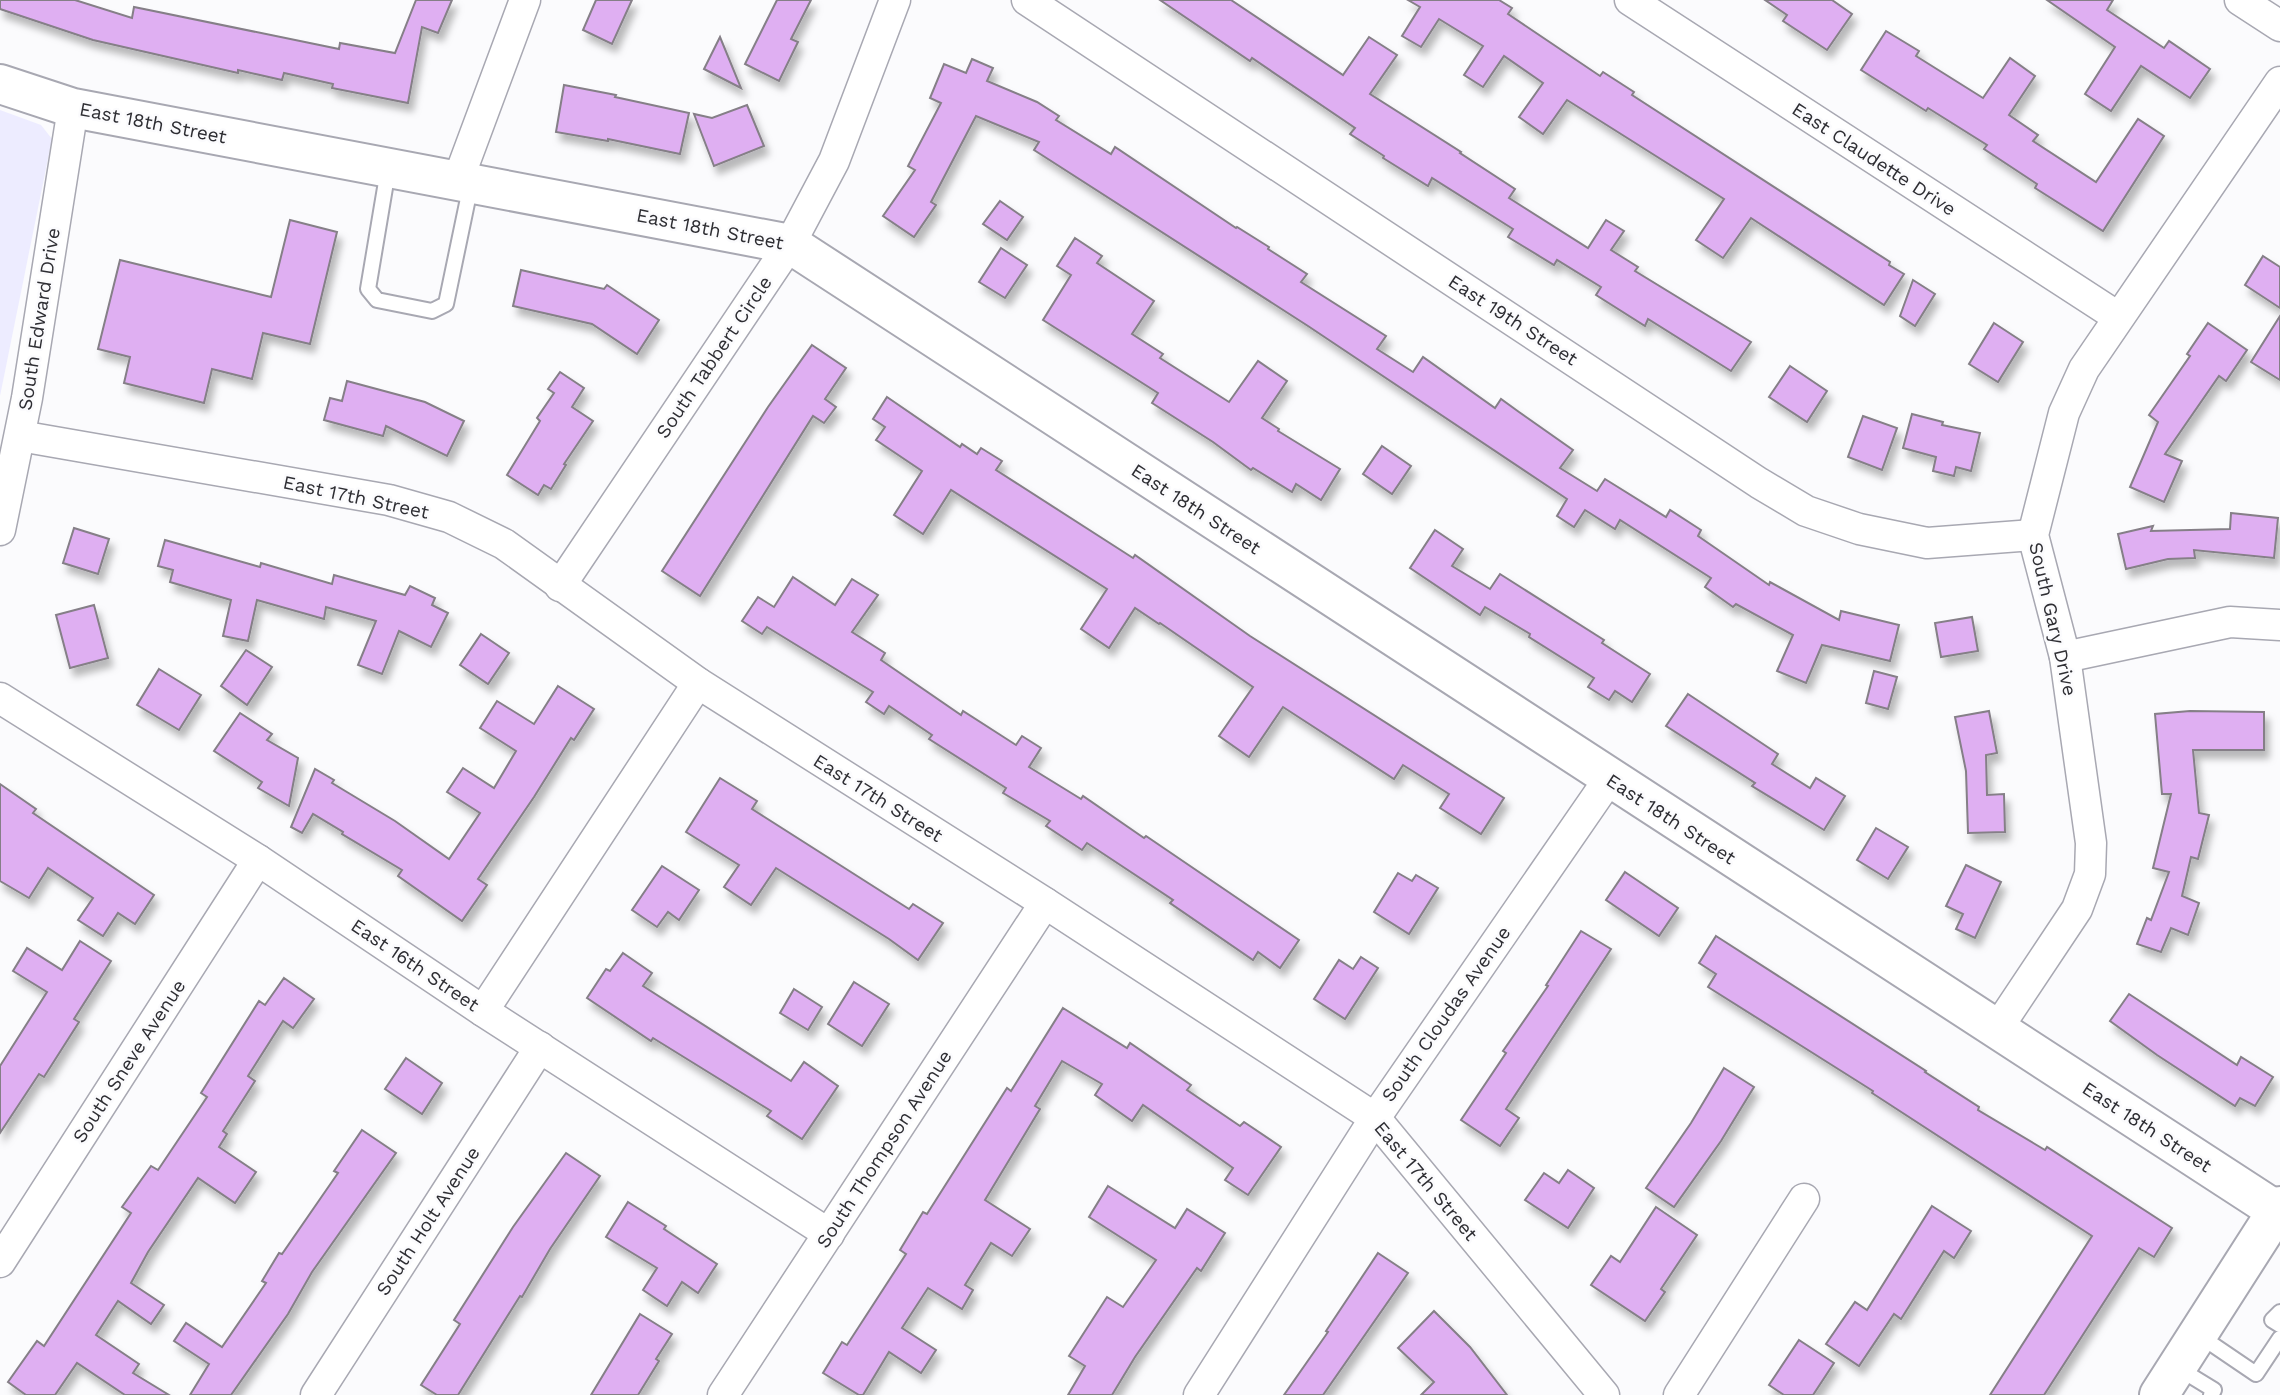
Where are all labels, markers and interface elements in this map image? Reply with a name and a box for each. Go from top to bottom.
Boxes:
street label: East 18th Street [77,97,229,149]
street label: East Claudette Drive [1788,97,1960,221]
street label: East 18th Street [634,203,786,255]
street label: South Edward Drive [13,226,65,412]
street label: East 19th Street [1444,270,1582,370]
street label: South Tabbert Circle [651,272,777,442]
street label: East 18th Street [1127,459,1265,559]
street label: East 17th Street [281,470,431,524]
street label: South Gary Drive [2024,540,2082,698]
street label: East 17th Street [809,749,947,847]
street label: East 18th Street [1602,769,1740,869]
street label: East 16th Street [347,914,483,1016]
street label: South Cloudas Avenue [1377,922,1515,1106]
street label: South Sneve Avenue [68,975,190,1147]
street label: South Thompson Avenue [811,1046,957,1252]
street label: East 18th Street [2078,1077,2216,1177]
street label: East 17th Street [1369,1117,1483,1245]
street label: South Holt Avenue [371,1142,485,1300]

